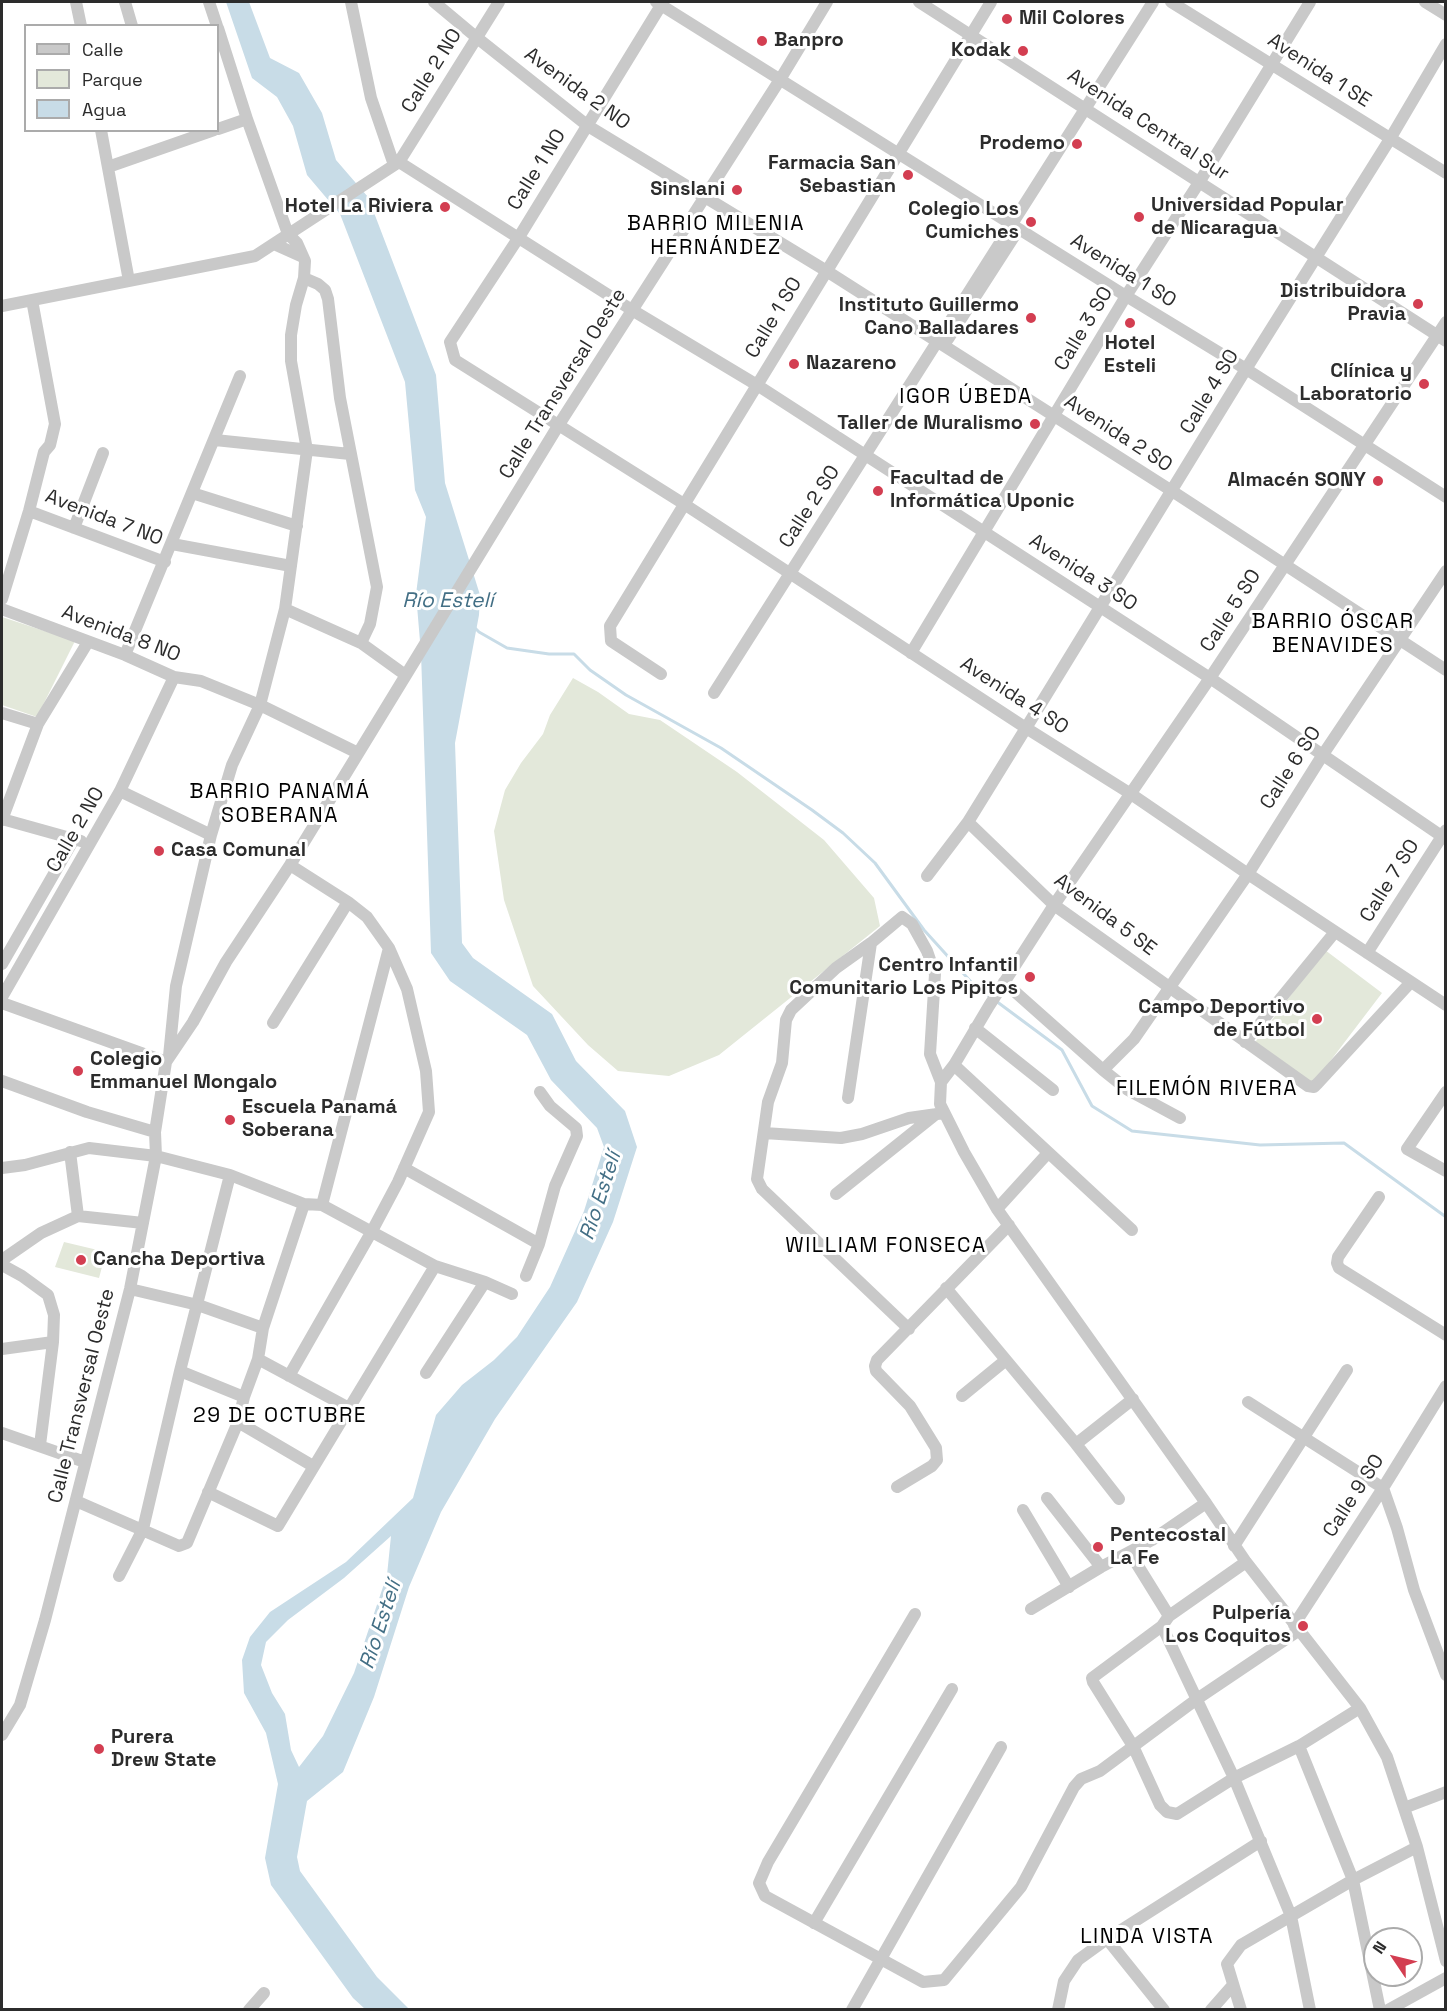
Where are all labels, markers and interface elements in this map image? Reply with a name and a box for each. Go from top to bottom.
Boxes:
place label: Mil Colores [1019,7,1125,31]
marker: Mil Colores [1000,12,1014,26]
legend [24,24,219,132]
street label: Calle 2 NO [397,24,467,118]
place label: Banpro [774,29,844,53]
street label: Avenida 1 SE [1263,29,1375,113]
marker: Banpro [755,34,769,48]
text: Calle [82,38,123,61]
place label: Kodak [951,39,1011,63]
street label: Avenida 2 NO [519,43,635,135]
marker: Kodak [1016,44,1030,58]
street label: Avenida Central Sur [1063,64,1233,186]
text: Parque [82,68,143,91]
text: Agua [82,98,126,121]
street label: Calle 1 NO [503,125,571,215]
place label: Prodemo [980,132,1065,156]
marker: Prodemo [1070,137,1084,151]
place label: Farmacia San Sebastian [768,152,896,199]
marker: Farmacia San Sebastian [901,168,915,182]
place label: Sinslani [650,178,725,202]
marker: Sinslani [730,183,744,197]
place label: Universidad Popular de Nicaragua [1151,194,1344,241]
place label: Hotel La Riviera [285,195,433,219]
place label: Colegio Los Cumiches [908,198,1019,245]
marker: Hotel La Riviera [438,200,452,214]
marker: Universidad Popular de Nicaragua [1132,210,1146,224]
district label: BARRIO MILENIA HERNÁNDEZ [627,211,805,261]
marker: Colegio Los Cumiches [1024,215,1038,229]
street label: Avenida 1 SO [1066,229,1180,313]
street label: Calle 1 SO [740,273,808,363]
place label: Distribuidora Pravia [1280,280,1406,327]
street label: Calle 3 SO [1050,283,1118,375]
street label: Calle Transversal Oeste [494,284,632,484]
place label: Instituto Guillermo Cano Balladares [839,294,1019,341]
marker: Distribuidora Pravia [1411,297,1425,311]
marker: Instituto Guillermo Cano Balladares [1024,311,1038,325]
marker: Hotel Esteli [1123,316,1137,330]
place label: Hotel Esteli [1104,332,1156,379]
street label: Calle 4 SO [1175,345,1245,439]
place label: Nazareno [806,352,897,376]
marker: Nazareno [787,357,801,371]
place label: Clínica y Laboratorio [1300,360,1412,407]
marker: Clínica y Laboratorio [1417,377,1431,391]
district label: IGOR ÚBEDA [899,384,1033,410]
street label: Avenida 2 SO [1059,390,1177,478]
place label: Taller de Muralismo [837,412,1023,436]
marker: Taller de Muralismo [1028,417,1042,431]
street label: Calle 2 SO [774,461,846,553]
place label: Facultad de Informática Uponic [890,467,1074,514]
place label: Almacén SONY [1227,469,1366,493]
marker: Almacén SONY [1371,474,1385,488]
marker: Facultad de Informática Uponic [871,484,885,498]
street label: Avenida 7 NO [42,485,166,551]
street label: Avenida 3 SO [1024,529,1142,617]
street label: Calle 5 SO [1195,565,1267,657]
water label: Río Estelí [402,588,494,614]
street label: Avenida 8 NO [58,600,184,668]
district label: BARRIO ÓSCAR BENAVIDES [1252,609,1414,659]
street label: Avenida 4 SO [955,652,1073,740]
street label: Calle 6 SO [1255,722,1327,814]
district label: BARRIO PANAMÁ SOBERANA [190,779,370,829]
street label: Calle 2 NO [42,783,110,877]
street label: Calle 7 SO [1355,835,1425,927]
place label: Casa Comunal [171,839,306,863]
marker: Casa Comunal [152,844,166,858]
street label: Avenida 5 SE [1049,869,1161,961]
place label: Centro Infantil Comunitario Los Pipitos [789,954,1018,1001]
marker: Centro Infantil Comunitario Los Pipitos [1023,970,1037,984]
place label: Campo Deportivo de Fútbol [1138,996,1305,1043]
marker: Campo Deportivo de Fútbol [1310,1012,1324,1026]
place label: Colegio Emmanuel Mongalo [90,1048,277,1095]
marker: Colegio Emmanuel Mongalo [71,1064,85,1078]
district label: FILEMÓN RIVERA [1116,1076,1298,1102]
place label: Escuela Panamá Soberana [242,1096,397,1143]
marker: Escuela Panamá Soberana [223,1113,237,1127]
water label: Río Estelí [575,1149,627,1243]
district label: WILLIAM FONSECA [785,1233,987,1259]
place label: Cancha Deportiva [93,1248,265,1272]
marker: Cancha Deportiva [74,1253,88,1267]
street label: Calle Transversal Oeste [44,1286,120,1506]
district label: 29 DE OCTUBRE [193,1403,367,1429]
street label: Calle 9 SO [1318,1450,1390,1542]
place label: Pentecostal La Fe [1110,1524,1226,1571]
marker: Pentecostal La Fe [1091,1540,1105,1554]
water label: Río Estelí [355,1578,407,1672]
place label: Pulpería Los Coquitos [1165,1602,1291,1649]
marker: Pulpería Los Coquitos [1296,1619,1310,1633]
place label: Purera Drew State [111,1726,217,1773]
marker: Purera Drew State [92,1742,106,1756]
district label: LINDA VISTA [1080,1924,1214,1950]
north arrow [1363,1927,1423,1987]
text: N [1368,1937,1391,1958]

